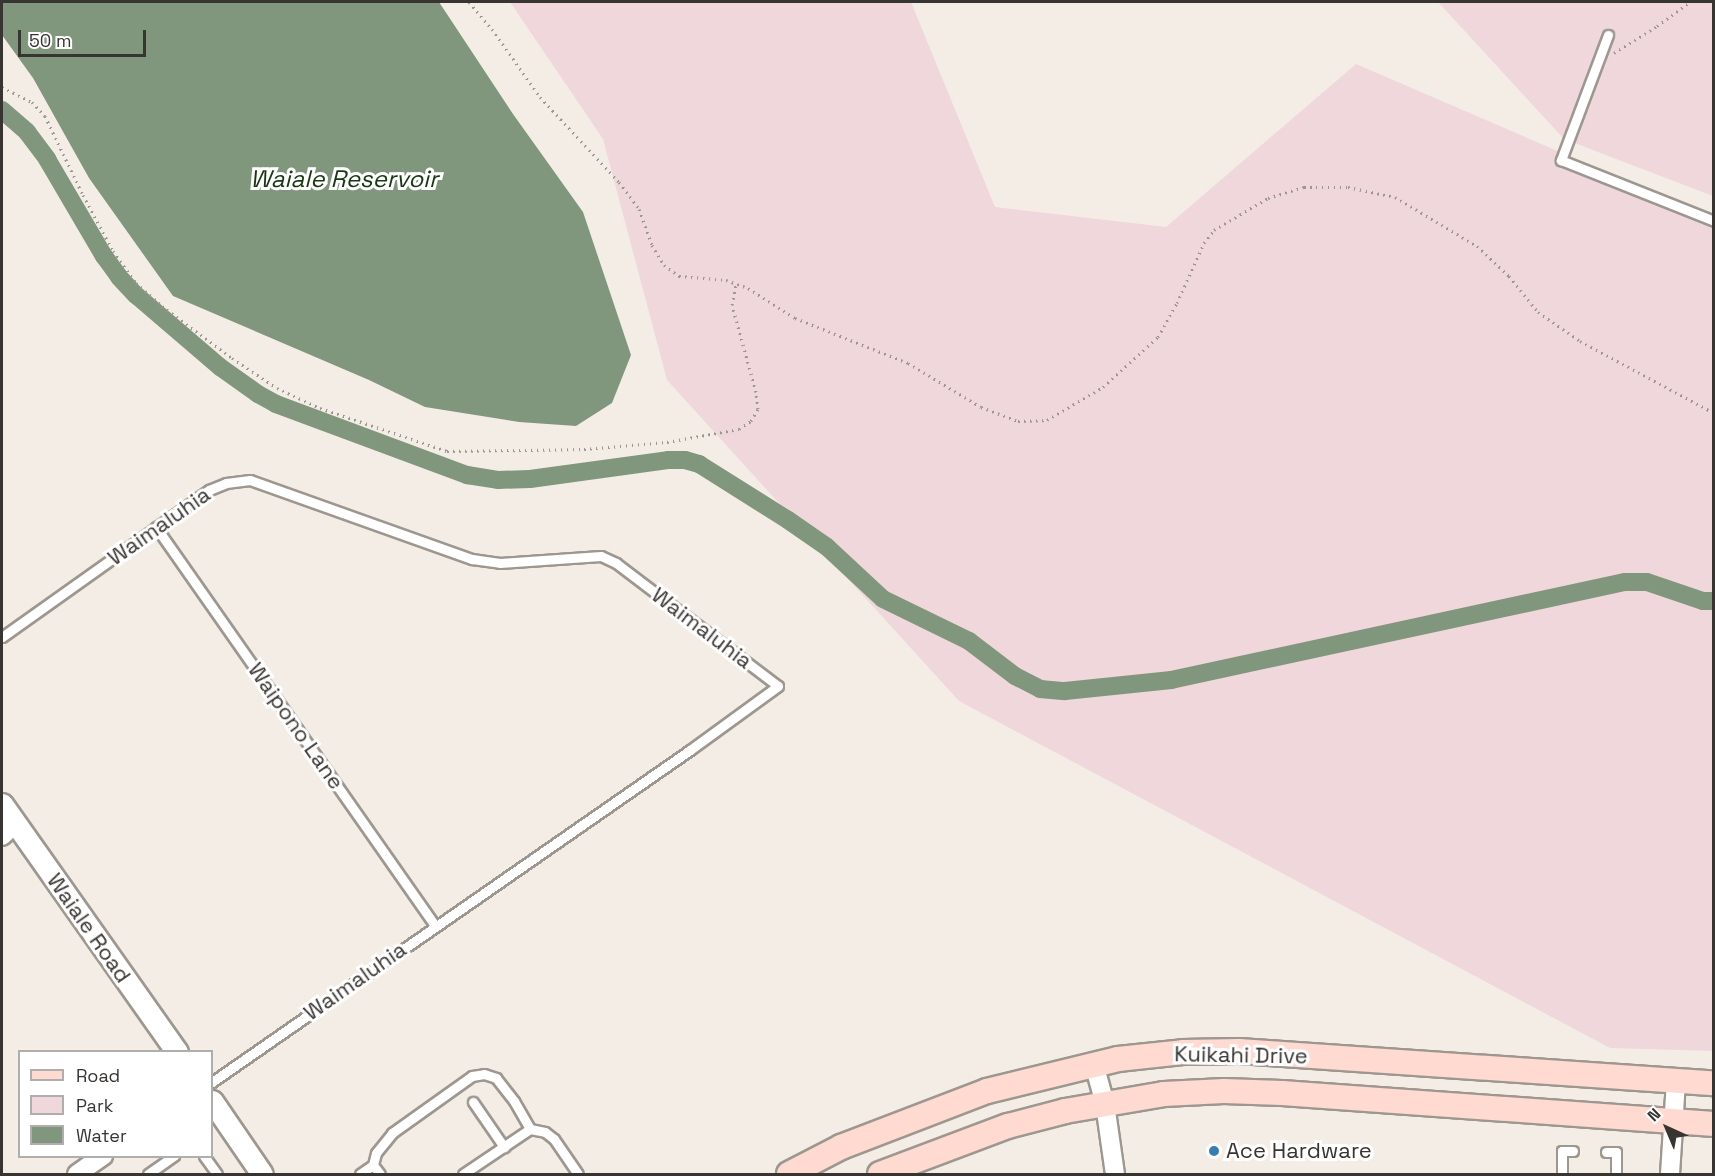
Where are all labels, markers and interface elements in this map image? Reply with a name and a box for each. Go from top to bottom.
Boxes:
scale bar [21,18,148,56]
text: 50 m [29,29,71,52]
water label: Waiale Reservoir [250,165,438,193]
street label: Waimaluhia [103,481,215,571]
street label: Waimaluhia [647,582,757,674]
street label: Waipono Lane [243,658,349,794]
street label: Waiale Road [42,868,136,988]
street label: Waimaluhia [299,936,411,1026]
street label: Kuikahi Drive [1174,1041,1308,1069]
legend [18,1050,213,1158]
text: Road [76,1064,120,1087]
text: Park [76,1094,113,1117]
north arrow [1637,1098,1697,1158]
text: N [1643,1103,1665,1126]
text: Water [76,1124,127,1147]
place label: Ace Hardware [1226,1138,1372,1164]
marker: Ace Hardware [1207,1144,1221,1158]

